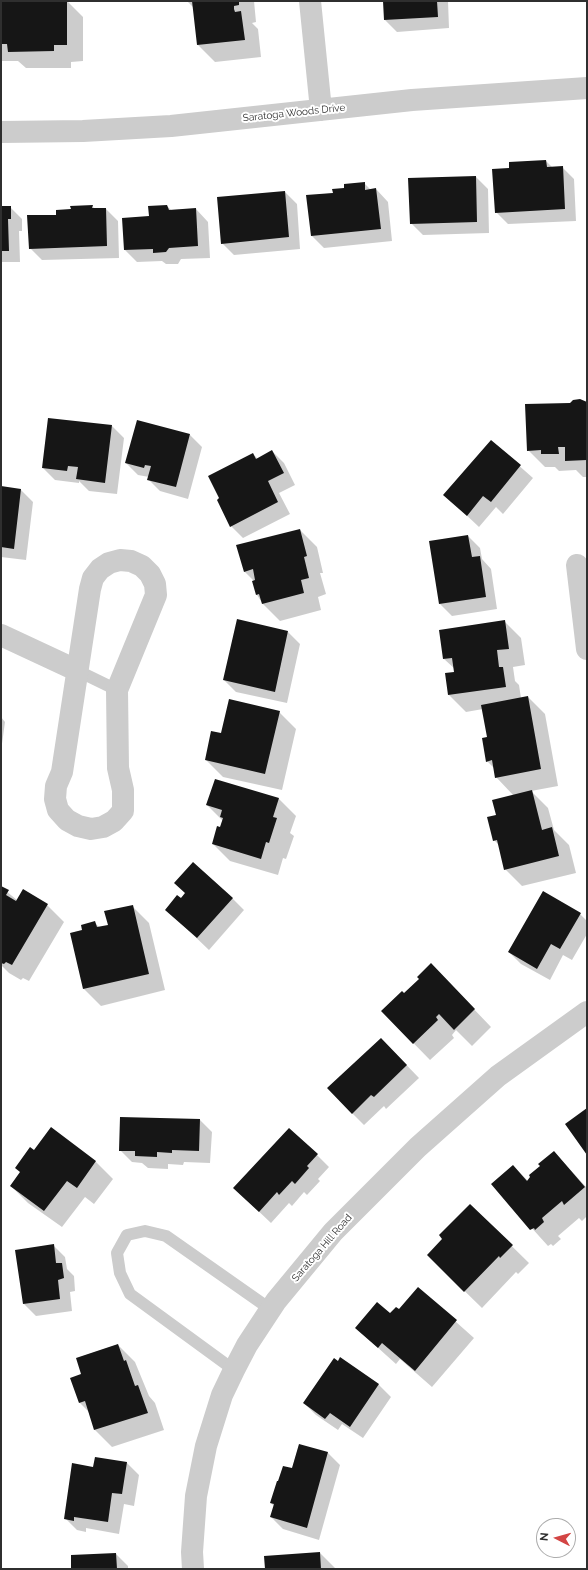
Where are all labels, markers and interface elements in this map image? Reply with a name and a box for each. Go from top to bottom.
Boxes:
street label: Saratoga Woods Drive [242,102,346,124]
street label: Saratoga Hill Road [289,1212,355,1284]
north arrow [536,1518,576,1558]
text: N [538,1532,551,1542]

